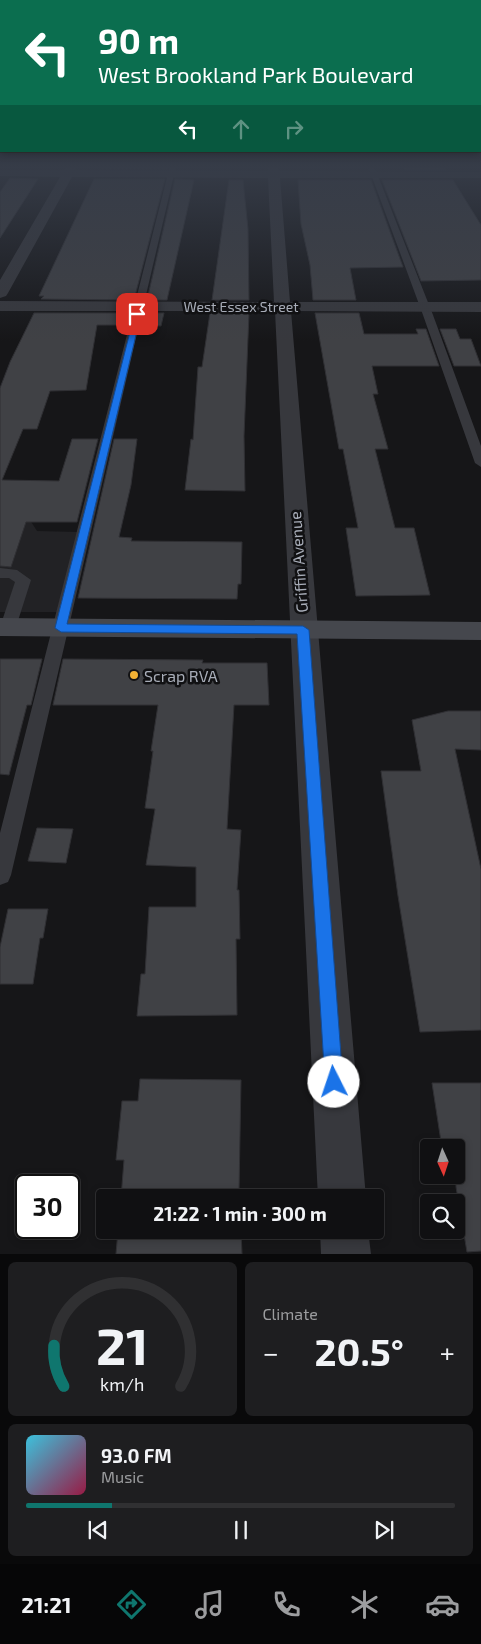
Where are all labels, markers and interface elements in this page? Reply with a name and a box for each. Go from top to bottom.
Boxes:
text: 90 m [98,19,179,61]
icon: left [15,20,80,85]
text: West Brookland Park Boulevard [98,61,413,87]
icon: left [174,115,202,143]
icon: ahead [227,115,255,143]
icon: right [280,115,308,143]
pin [116,293,158,335]
street label: West Essex Street [183,298,299,315]
icon: arrive [123,300,151,328]
street label: Griffin Avenue [285,511,311,613]
place label: Scrap RVA [144,666,218,685]
marker: Scrap RVA [128,669,140,681]
position arrow [307,1055,359,1107]
north arrow [420,1139,465,1184]
map controls [420,1139,465,1239]
speed limit sign: 30 [15,1174,80,1239]
button: search [420,1194,465,1239]
text: 21:22 · 1 min · 300 m [153,1202,327,1225]
text: Climate [263,1304,318,1323]
text: 21 [96,1313,149,1375]
text: 20.5° [315,1328,404,1374]
text: − [263,1335,279,1369]
text: + [440,1335,455,1369]
text: km/h [100,1373,144,1395]
text: 93.0 FM [101,1444,172,1467]
text: Music [101,1467,144,1486]
icon: previous [84,1516,112,1544]
icon: pause [227,1516,255,1544]
icon: next [370,1516,398,1544]
icon: directions [114,1587,149,1622]
icon: music [192,1587,227,1622]
icon: phone [269,1587,304,1622]
icon: climate [347,1587,382,1622]
icon: car [425,1587,460,1622]
text: 21:21 [21,1591,72,1617]

